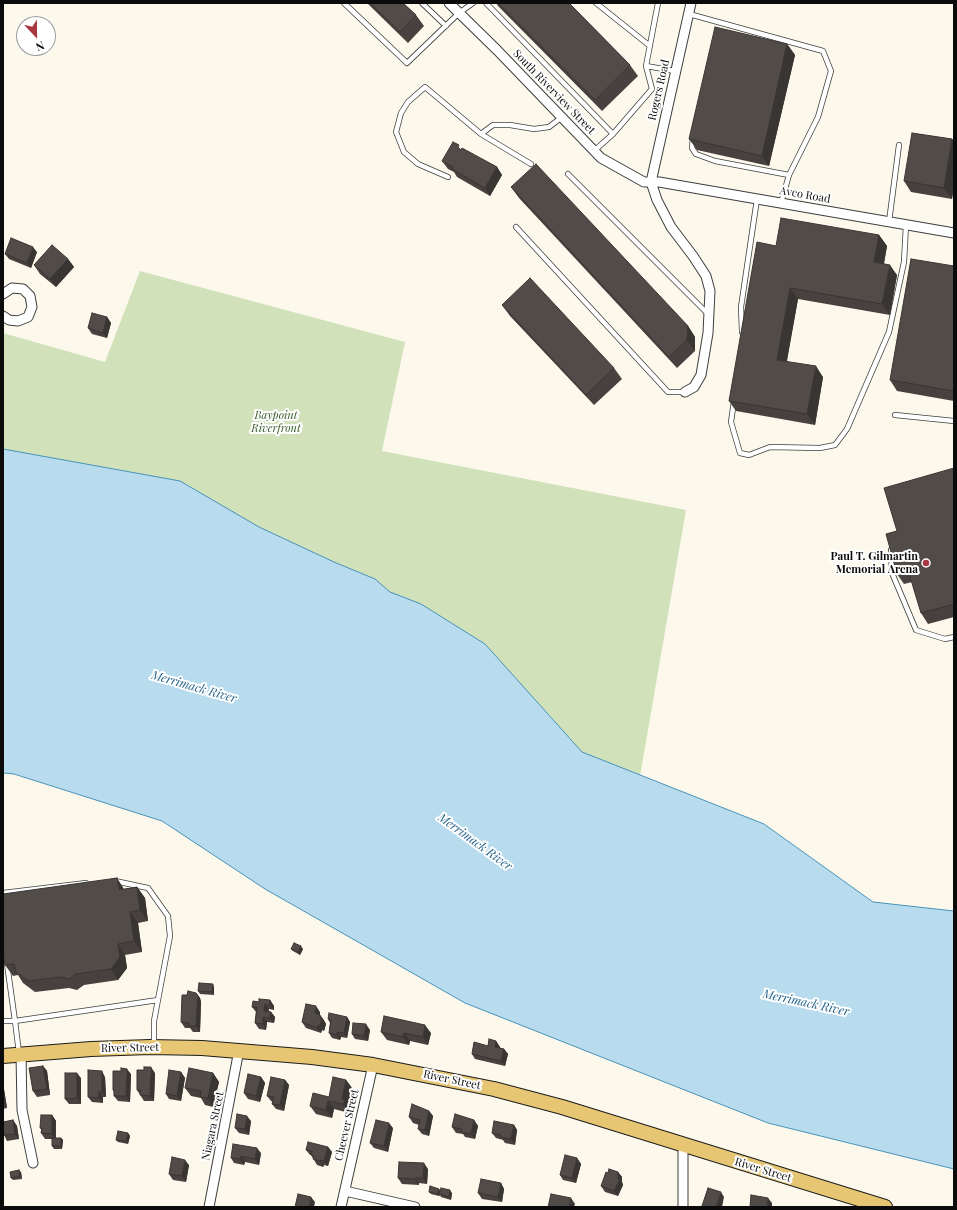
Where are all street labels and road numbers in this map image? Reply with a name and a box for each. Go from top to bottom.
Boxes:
street label: South Riverview Street [510,47,598,137]
street label: Rogers Road [646,58,672,122]
street label: Avco Road [779,184,831,206]
street label: River Street [101,1041,159,1055]
street label: River Street [422,1067,482,1093]
street label: Cheever Street [332,1088,362,1162]
street label: Niagara Street [199,1090,227,1162]
street label: River Street [733,1155,793,1185]

